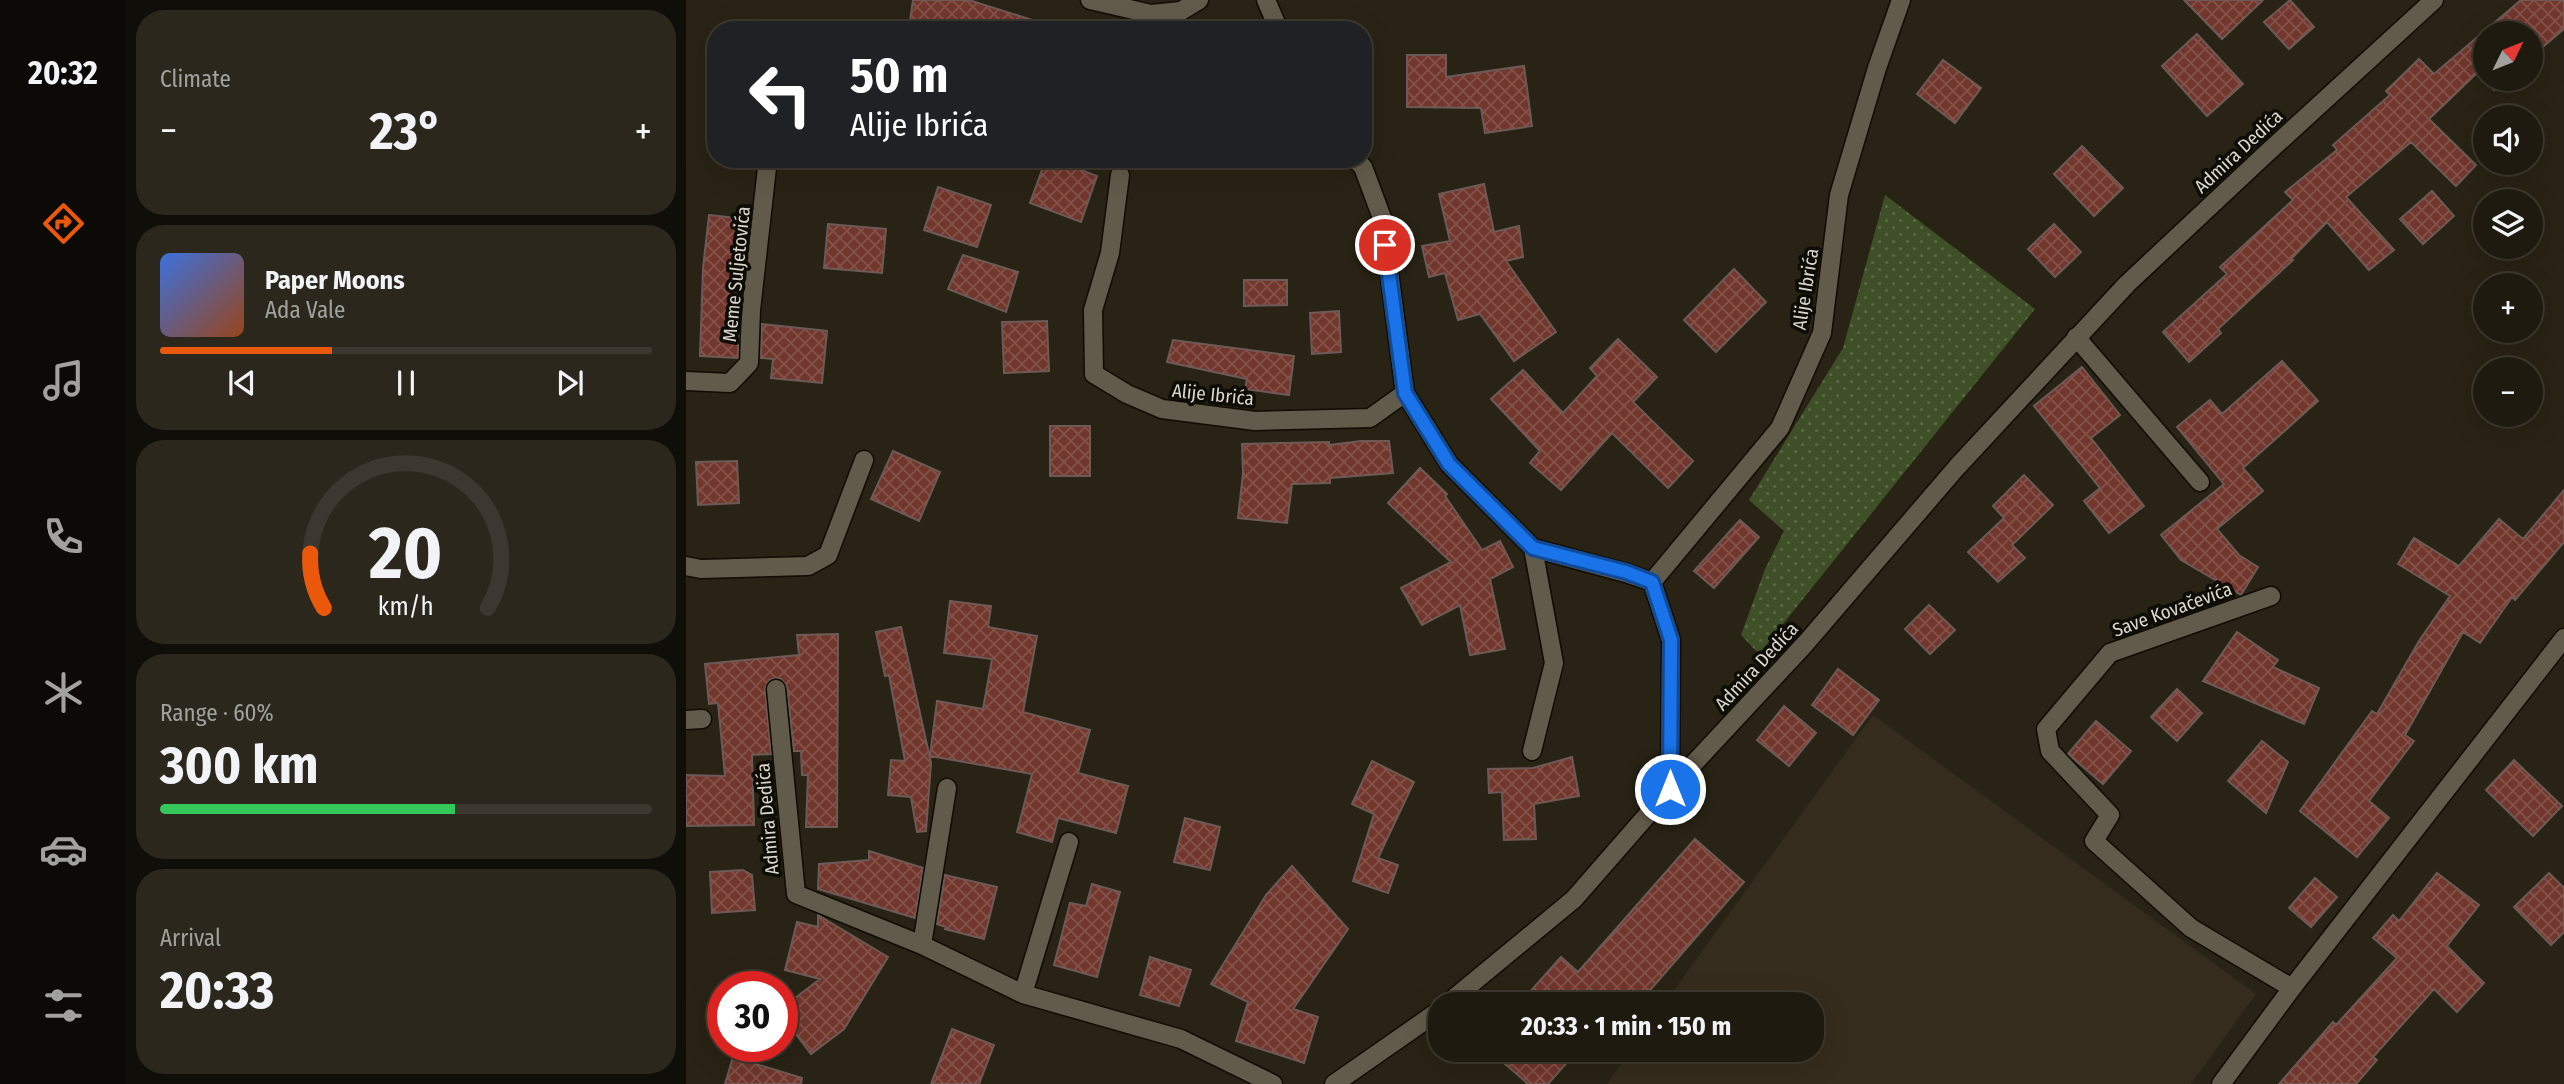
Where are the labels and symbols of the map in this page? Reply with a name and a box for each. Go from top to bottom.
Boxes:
north arrow [2473,21,2543,91]
street label: Admira Dedića [2190,105,2287,198]
street label: Meme Suljetovića [718,205,755,343]
pin [1355,215,1415,275]
street label: Alije Ibrića [1788,247,1823,331]
street label: Alije Ibrića [1171,379,1255,410]
street label: Save Kovačevića [2109,577,2235,642]
street label: Admira Dedića [1710,618,1803,715]
position arrow [1633,752,1707,826]
street label: Admira Dedića [751,762,784,876]
speed limit sign: 30 [707,971,798,1062]

